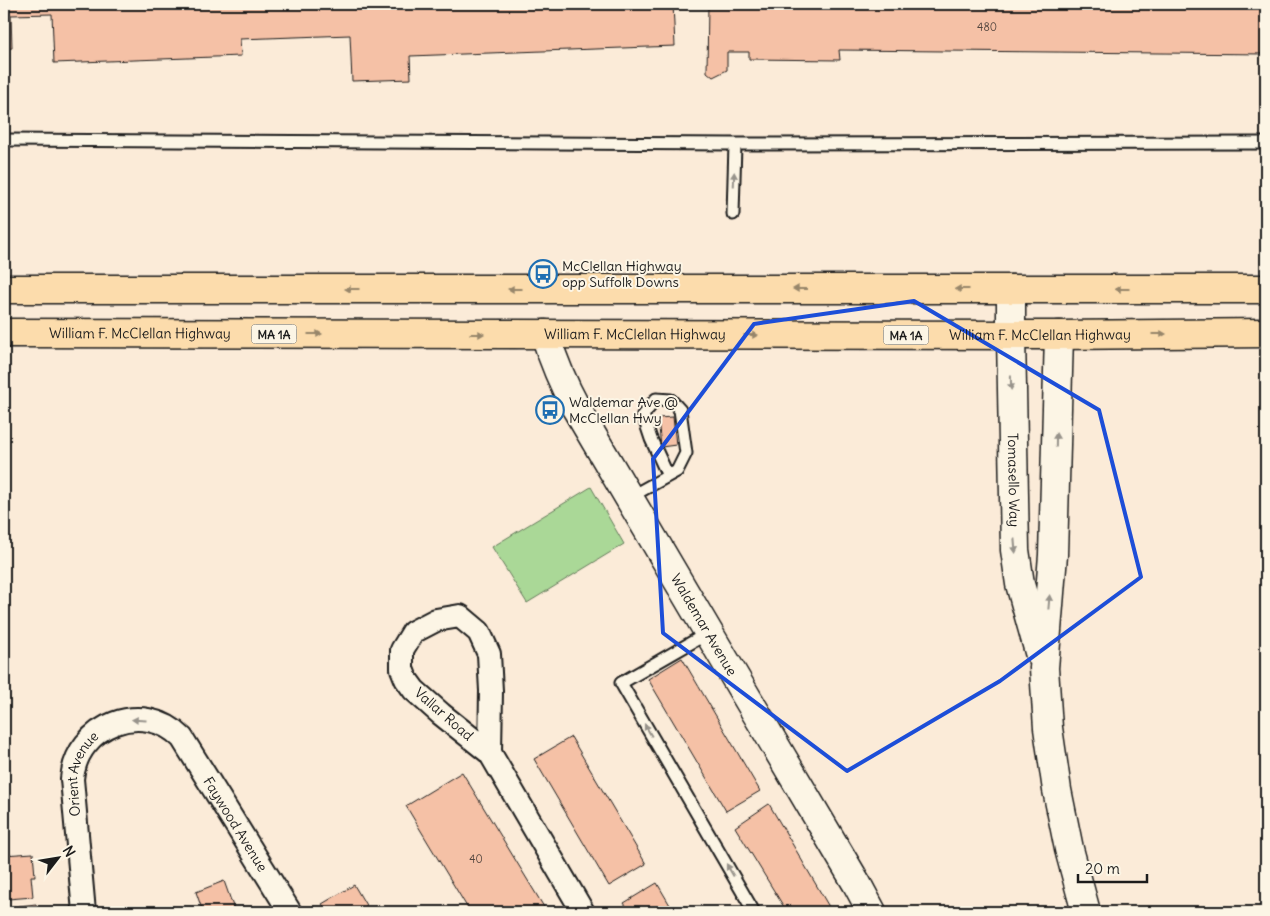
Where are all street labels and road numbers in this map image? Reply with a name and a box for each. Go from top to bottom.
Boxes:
street label: William F. McClellan Highway [49,324,231,342]
road number: MA 1A [252,324,296,344]
street label: William F. McClellan Highway [544,325,726,343]
street label: William F. McClellan Highway [949,325,1131,344]
road number: MA 1A [884,326,928,344]
street label: Tomasello Way [1004,433,1024,527]
street label: Waldemar Avenue [667,570,741,679]
street label: Vallar Road [411,683,477,745]
street label: Orient Avenue [63,727,102,817]
street label: Faywood Avenue [199,773,272,875]

